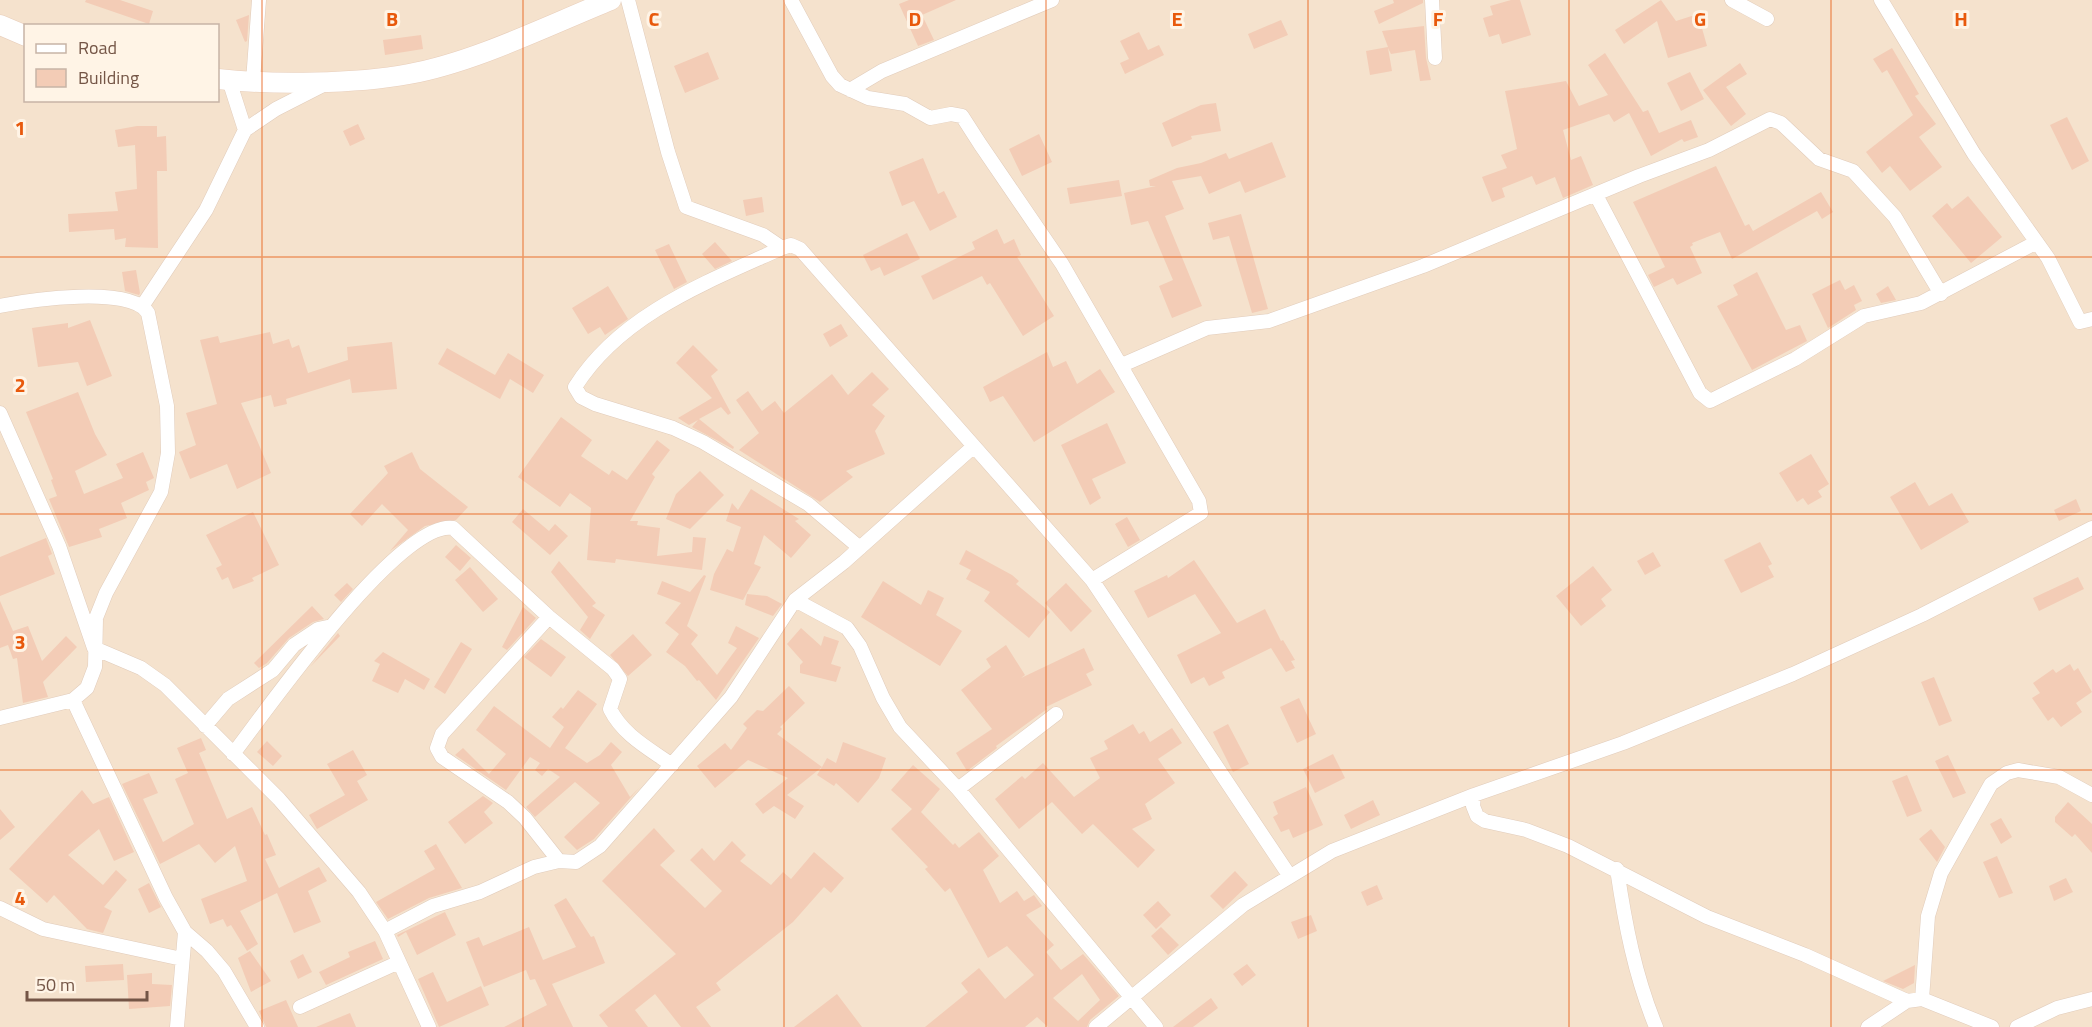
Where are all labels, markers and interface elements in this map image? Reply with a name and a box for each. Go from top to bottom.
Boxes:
text: B [386,3,398,34]
text: C [649,3,660,34]
text: D [909,3,921,34]
text: E [1171,3,1183,34]
text: F [1433,3,1444,34]
text: G [1694,3,1706,34]
text: H [1954,3,1968,34]
legend [24,24,219,102]
text: Road [78,34,117,61]
text: Building [78,64,139,91]
text: 1 [14,112,26,143]
text: 2 [14,369,26,400]
text: 3 [14,626,26,657]
text: 4 [14,882,26,913]
scale bar [27,964,147,1002]
text: 50 m [36,971,75,998]

